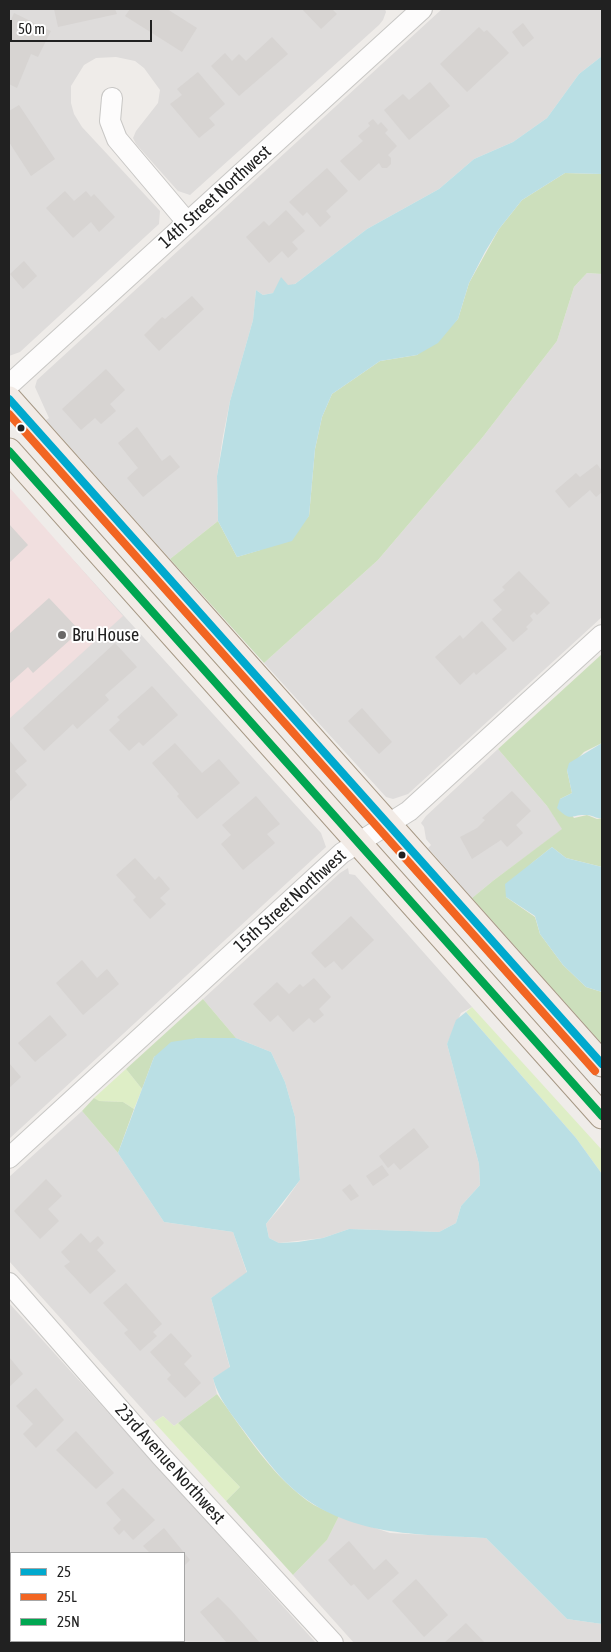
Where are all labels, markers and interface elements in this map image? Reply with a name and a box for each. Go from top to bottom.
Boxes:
scale bar [12,10,155,42]
text: 50 m [18,20,45,37]
street label: 14th Street Northwest [154,141,276,253]
unlabelled marker [16,423,26,433]
place label: Bru House [72,624,139,646]
marker: Bru House [56,629,68,641]
street label: 15th Street Northwest [229,845,351,957]
unlabelled marker [397,850,407,860]
street label: 23rd Avenue Northwest [110,1400,230,1528]
legend [10,1552,185,1642]
text: 25 [57,1563,71,1580]
text: 25L [57,1588,77,1605]
text: 25N [57,1613,80,1630]

